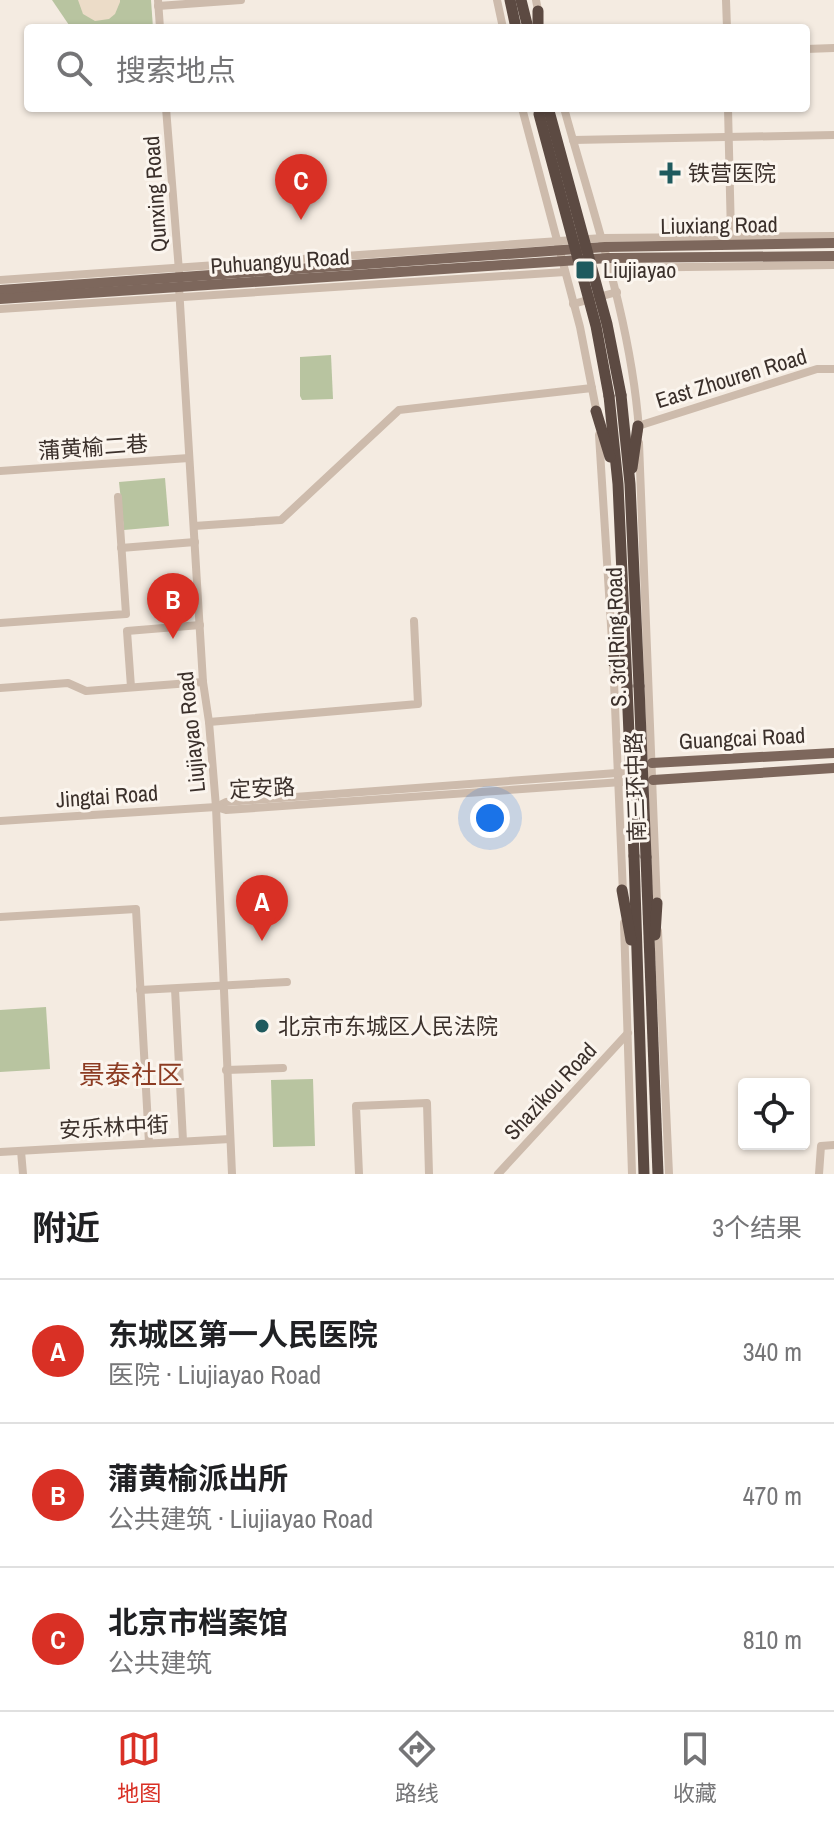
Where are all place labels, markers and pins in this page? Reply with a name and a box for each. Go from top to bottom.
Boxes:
pin: C [275,154,327,220]
place label: 铁营医院 [688,158,776,188]
marker: 铁营医院 [659,162,681,184]
place label: Liujiayao [603,255,676,285]
marker: Liujiayao [574,259,596,281]
pin: B [147,573,199,639]
pin: A [236,875,288,941]
place label: 北京市东城区人民法院 [278,1011,498,1041]
marker: 北京市东城区人民法院 [253,1017,271,1035]

